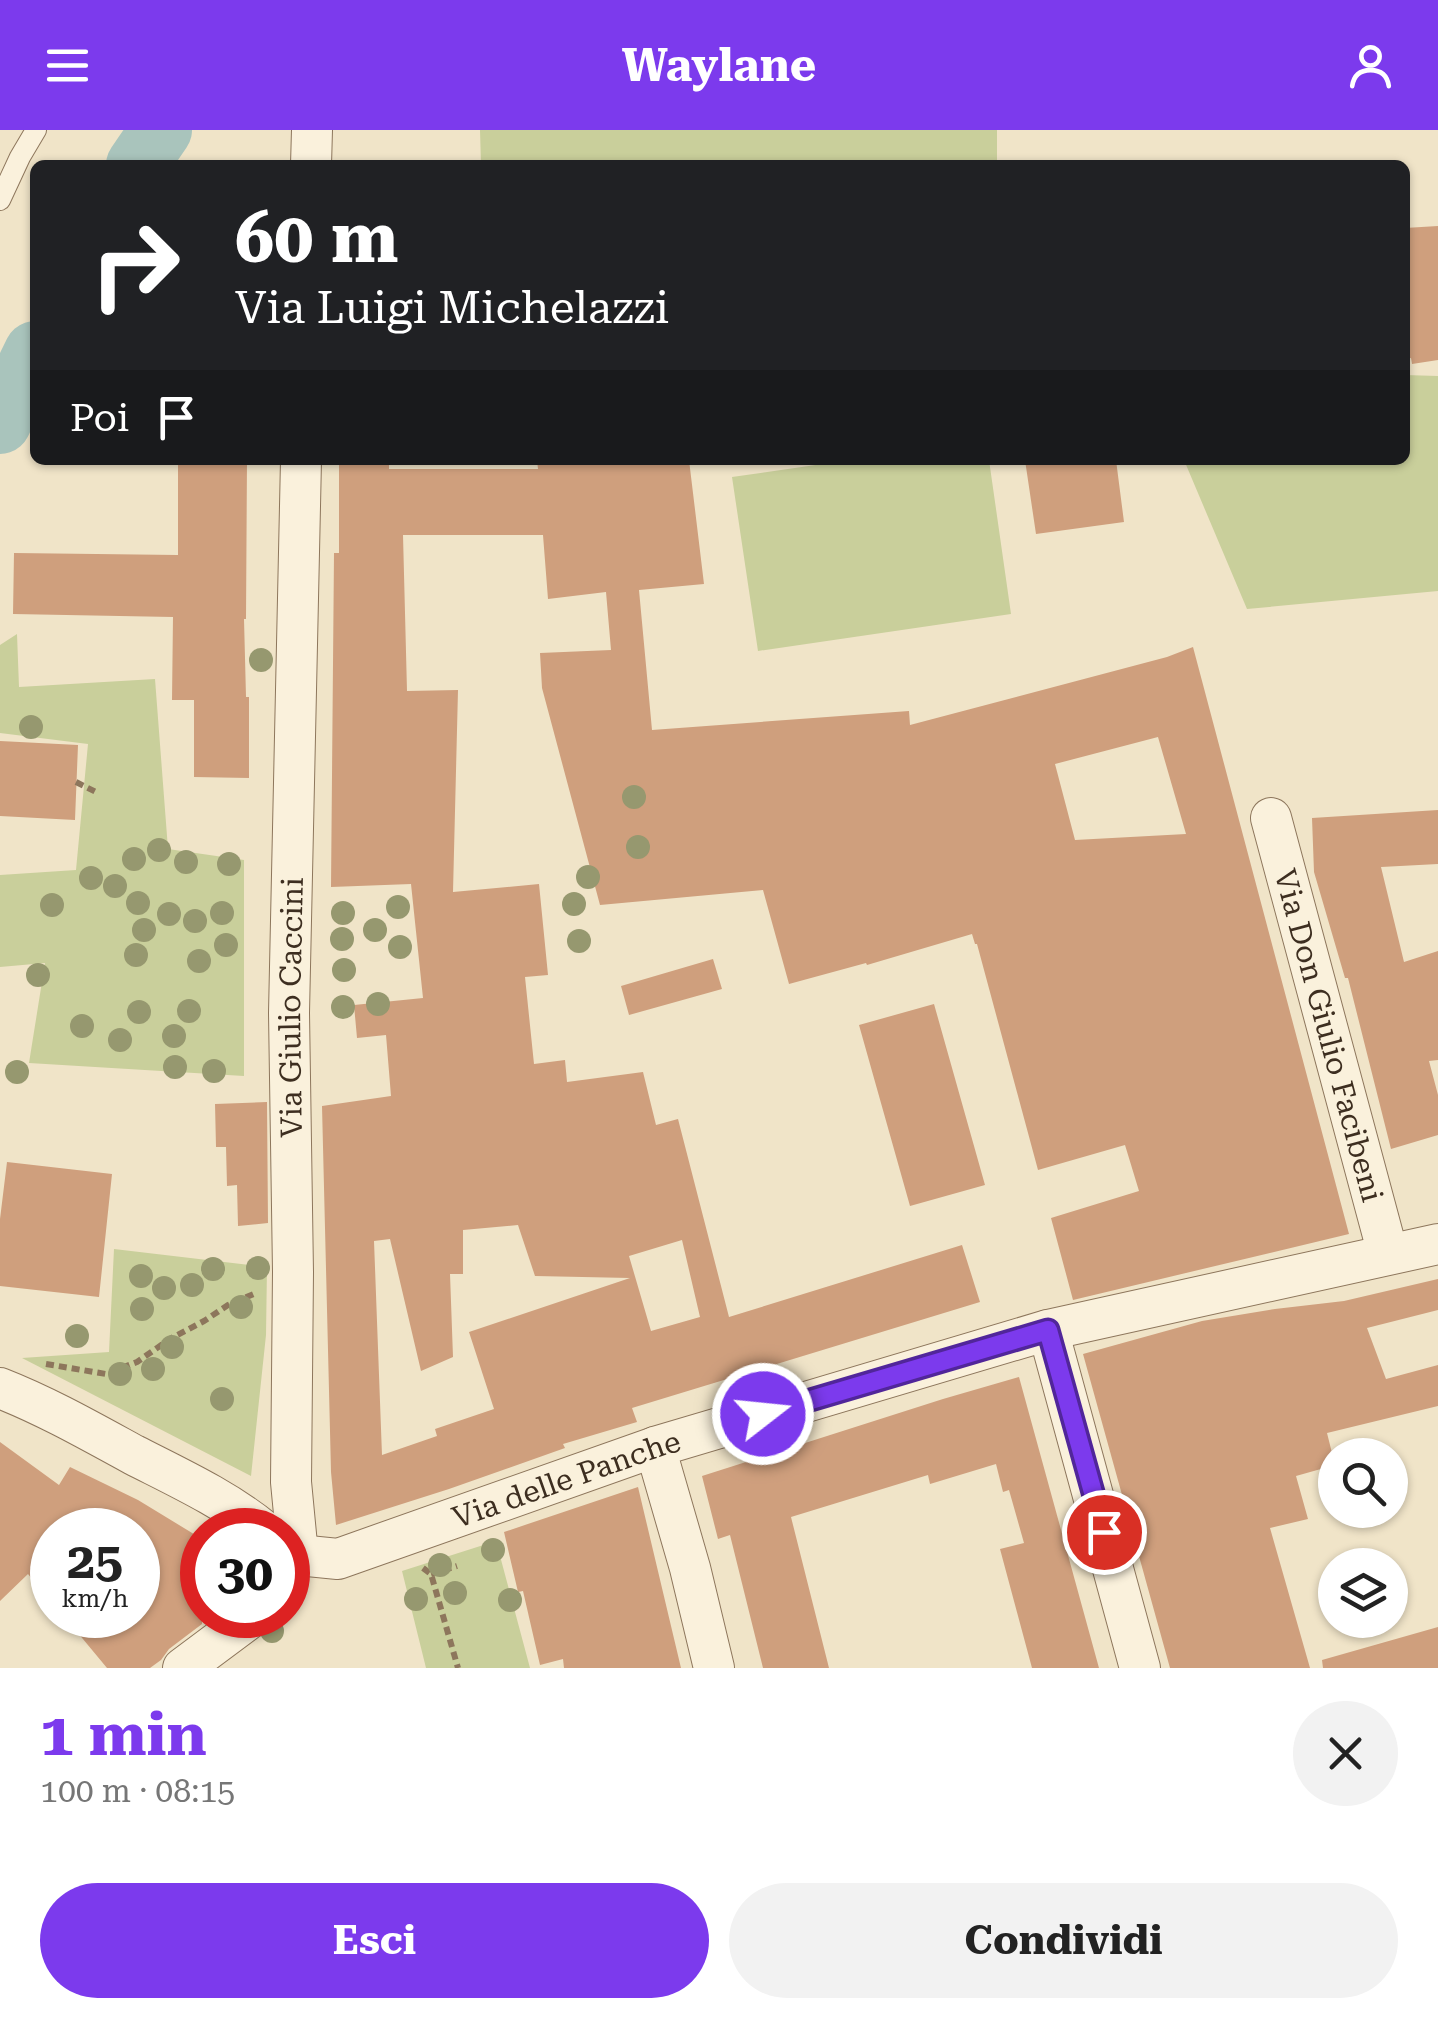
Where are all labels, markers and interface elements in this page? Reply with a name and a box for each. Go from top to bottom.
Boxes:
icon: menu [40,38,95,93]
icon: person [1343,38,1398,93]
text: Waylane [622,39,816,92]
text: 60 m [235,197,399,279]
icon: right [70,200,200,330]
text: Via Luigi Michelazzi [235,281,669,334]
icon: arrive [149,390,204,445]
text: Poi [70,396,129,440]
street label: Via Don Giulio Facibeni [1268,865,1391,1206]
street label: Via Giulio Caccini [271,877,309,1138]
position arrow [711,1362,815,1466]
street label: Via delle Panche [448,1423,684,1535]
map controls [1318,1438,1408,1638]
button: search [1318,1438,1408,1528]
pin [1062,1490,1147,1575]
icon: arrive [1077,1505,1132,1560]
speed limit sign: 30 [180,1508,310,1638]
text: 25 [67,1532,123,1590]
button: layers [1318,1548,1408,1638]
text: km/h [62,1584,128,1613]
text: 1 min [40,1699,207,1770]
button: close [1293,1701,1398,1806]
text: 100 m · 08:15 [40,1772,235,1810]
button: Esci [40,1883,709,1998]
button: Condividi [729,1883,1398,1998]

